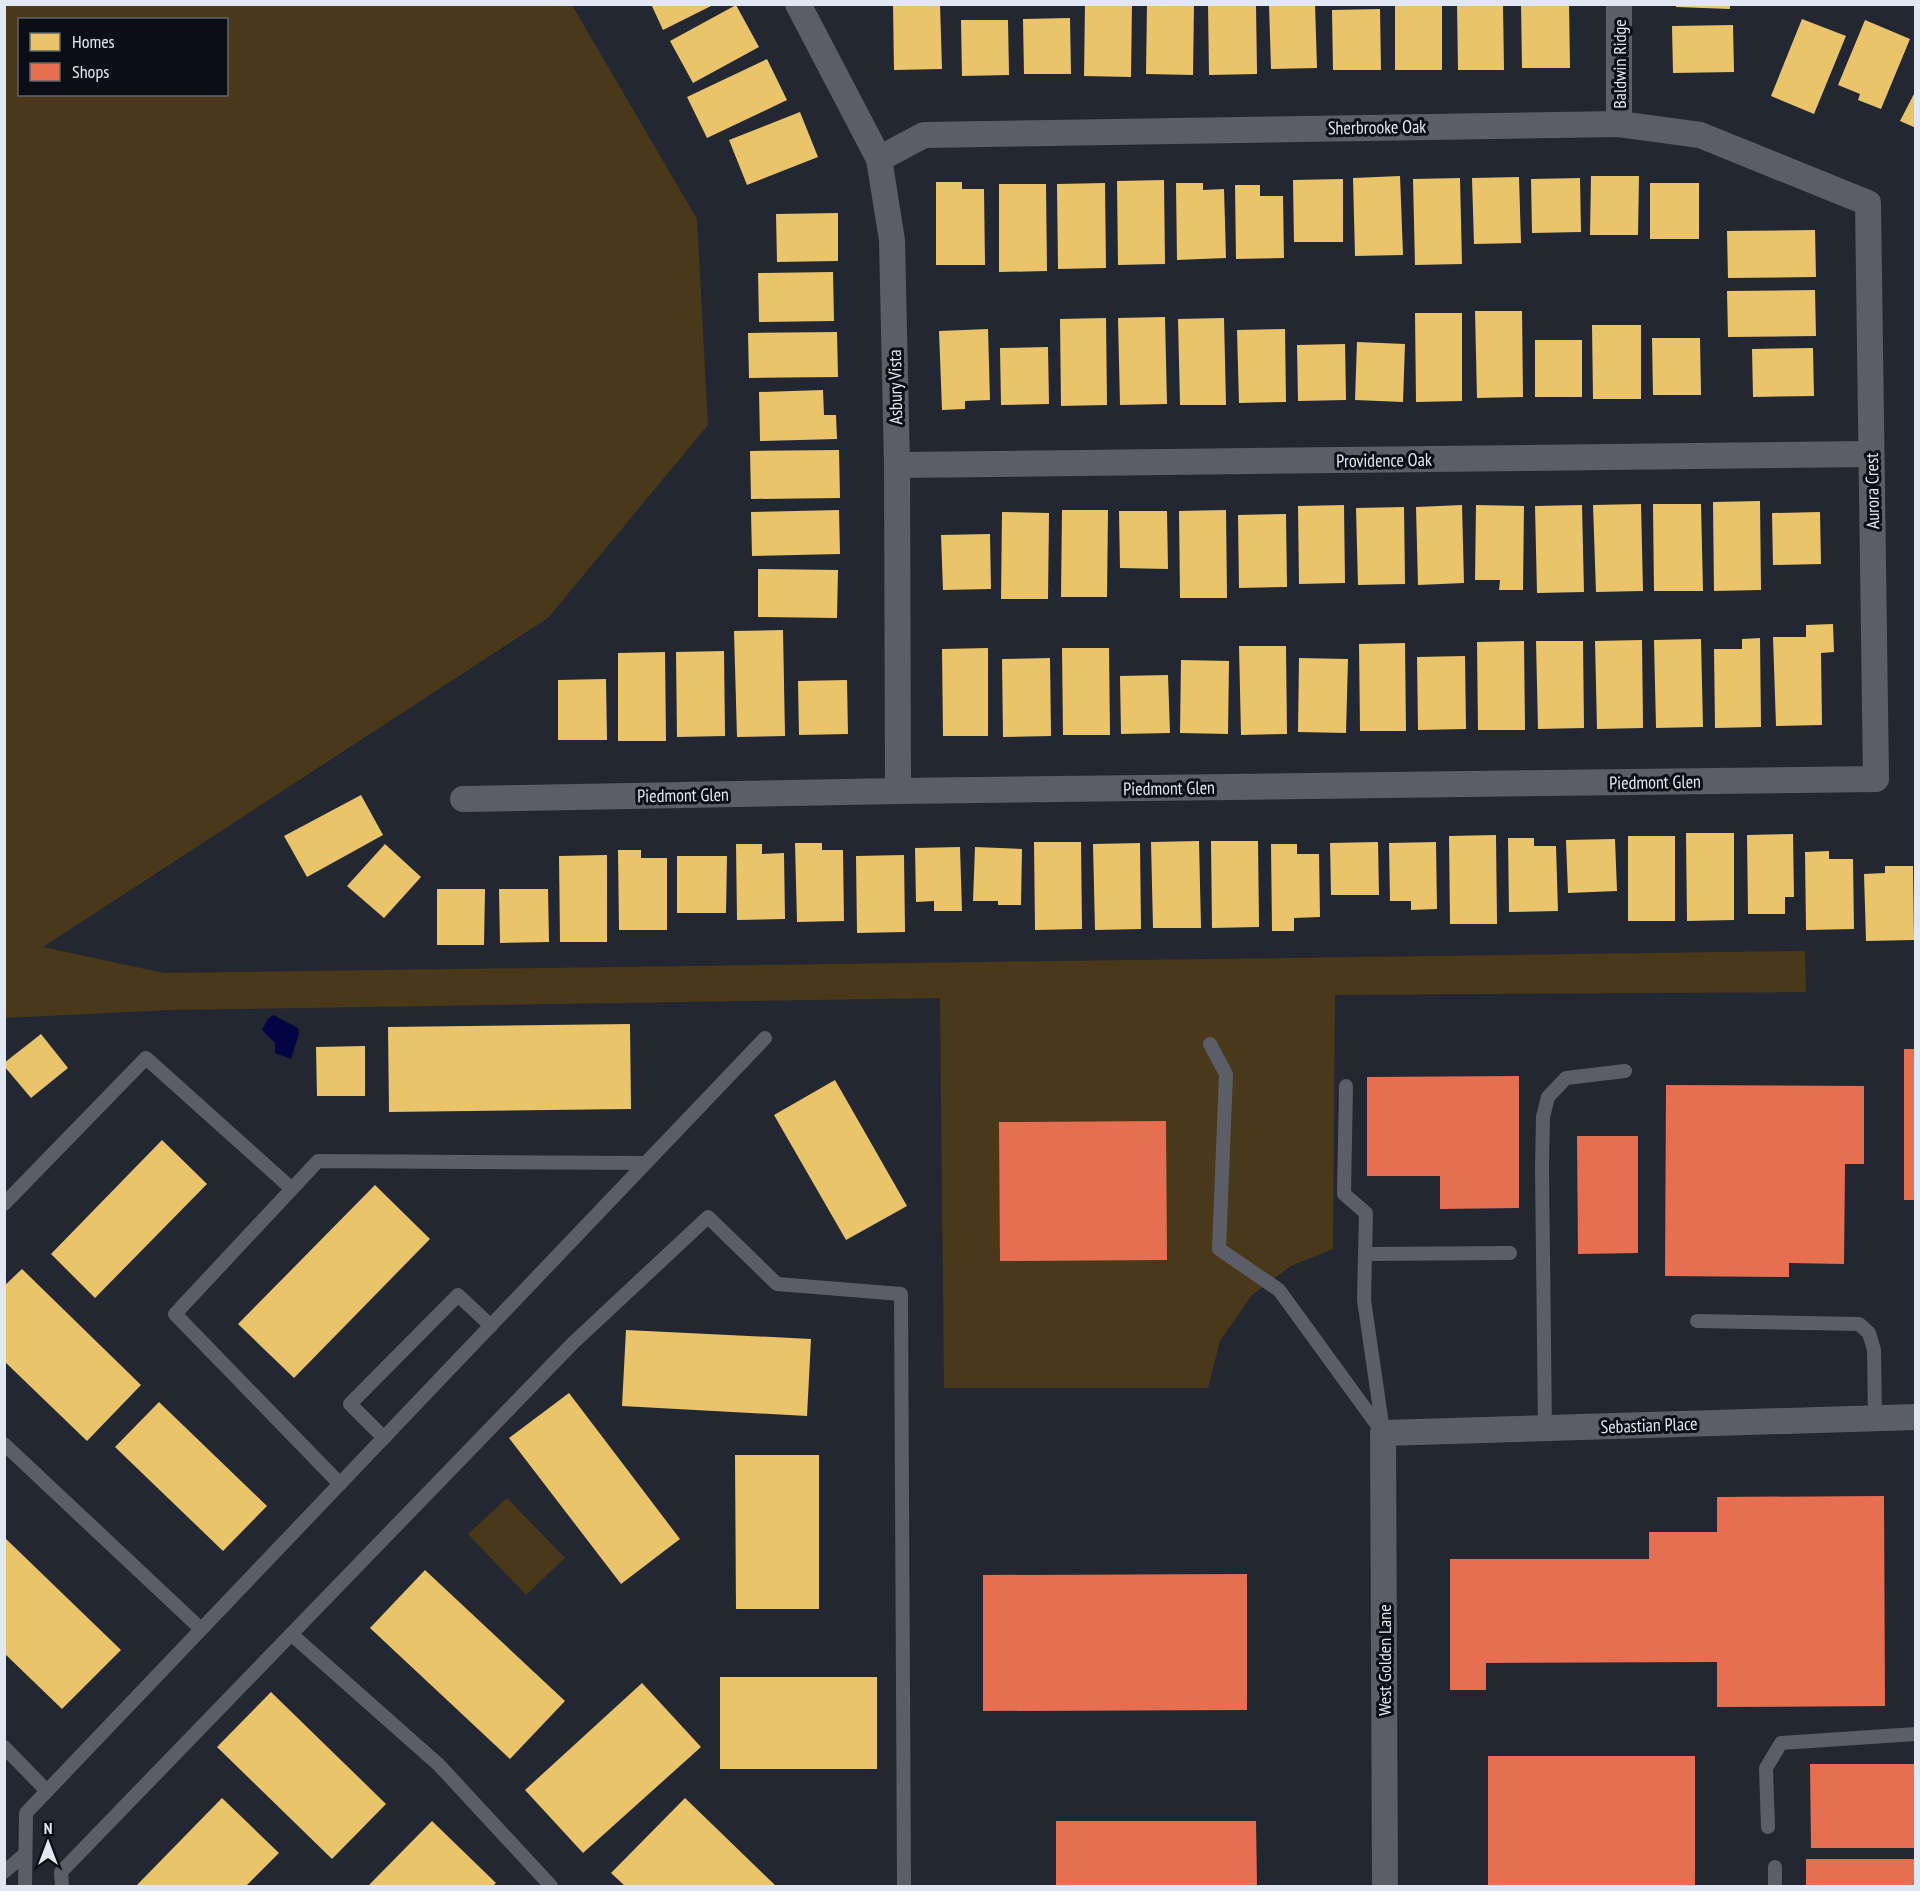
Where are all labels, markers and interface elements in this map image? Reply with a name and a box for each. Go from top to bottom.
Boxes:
legend [18,18,228,96]
street label: Baldwin Ridge [1608,19,1631,109]
text: Homes [72,30,115,53]
text: Shops [72,60,109,83]
street label: Sherbrooke Oak [1328,115,1426,139]
street label: Asbury Vista [883,349,907,425]
street label: Providence Oak [1336,448,1432,472]
street label: Aurora Crest [1860,453,1884,529]
street label: Piedmont Glen [1609,770,1701,794]
street label: Piedmont Glen [1123,776,1215,800]
street label: Piedmont Glen [637,783,729,807]
street label: Sebastian Place [1600,1412,1698,1438]
street label: West Golden Lane [1373,1604,1396,1716]
north arrow [18,1813,78,1873]
text: N [44,1818,52,1838]

